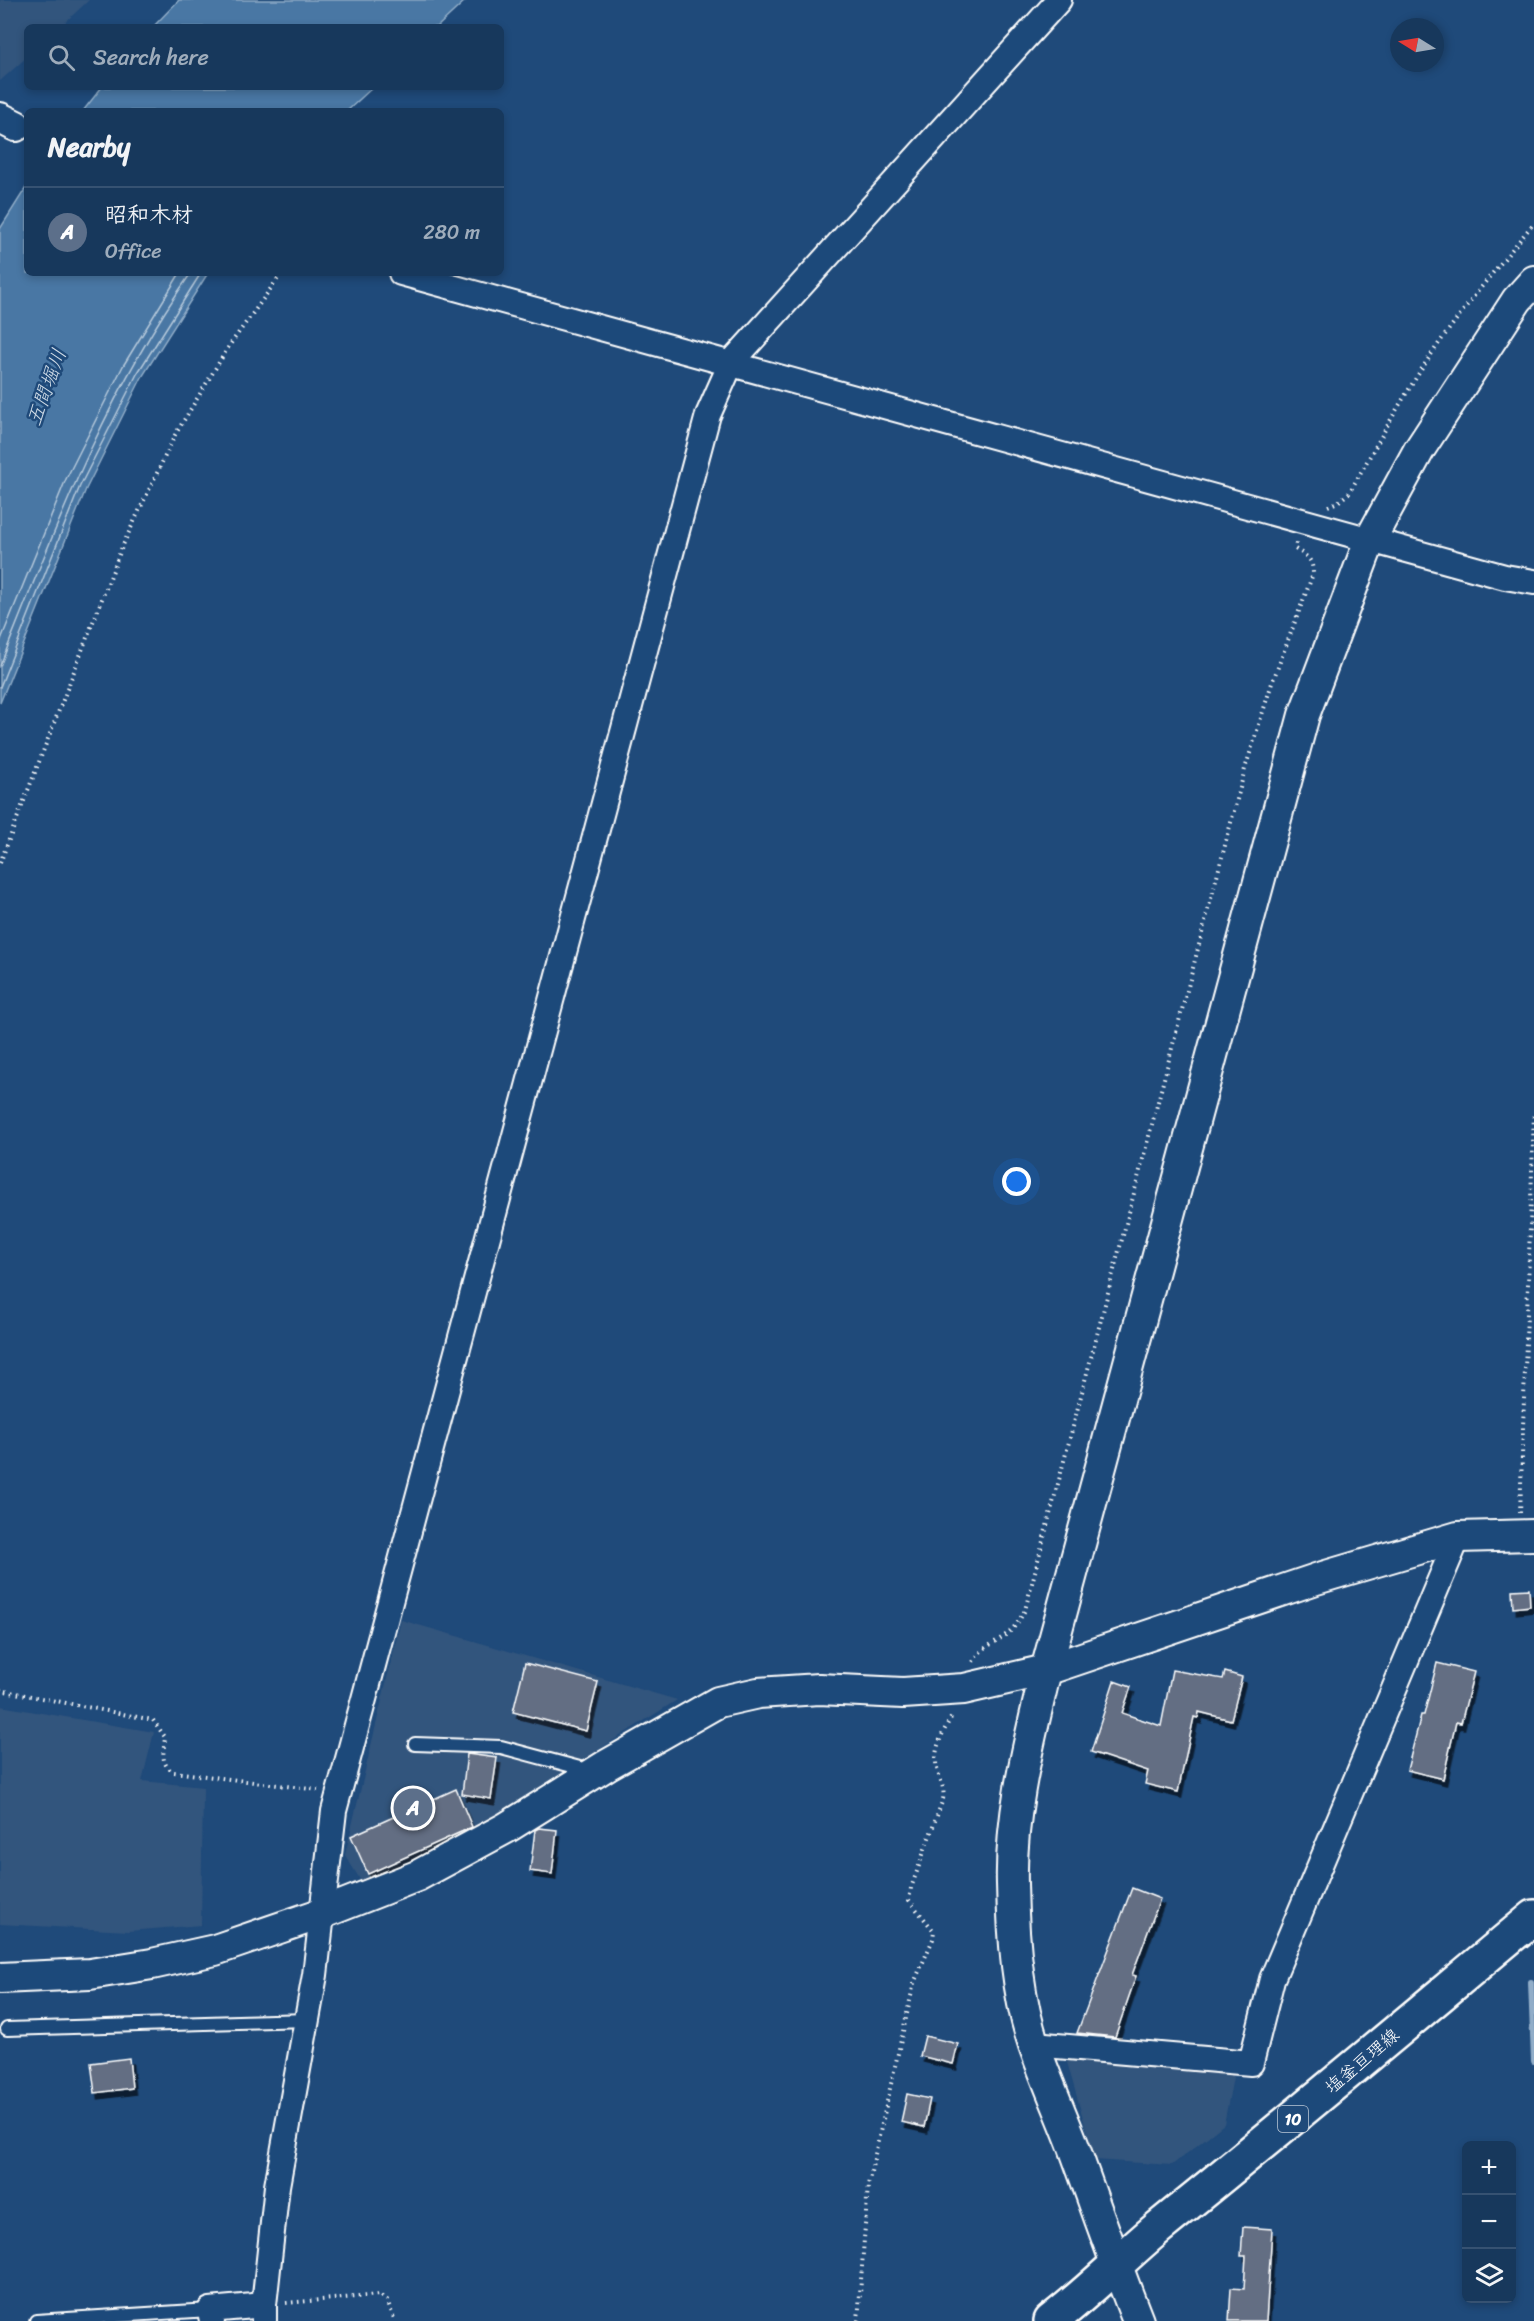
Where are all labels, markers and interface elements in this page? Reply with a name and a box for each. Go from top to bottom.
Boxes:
north arrow [1390,18,1444,72]
search box [24,24,504,90]
text: Search here [93,38,209,77]
icon: search [45,41,78,74]
text: Nearby [48,124,130,170]
text: 昭和木材 [105,195,193,234]
text: A [61,215,74,250]
text: 280 m [423,215,480,250]
text: Office [105,234,161,269]
water label: 五間堀川 [16,344,77,431]
your location [1002,1167,1031,1196]
pin: A [394,1786,432,1830]
street label: 塩釜亘理線 [1317,2020,1407,2102]
road number: 10 [1278,2106,1308,2132]
map controls [1462,2141,1516,2303]
button: + [1462,2141,1516,2195]
button: − [1462,2195,1516,2249]
button: layers [1462,2249,1516,2303]

